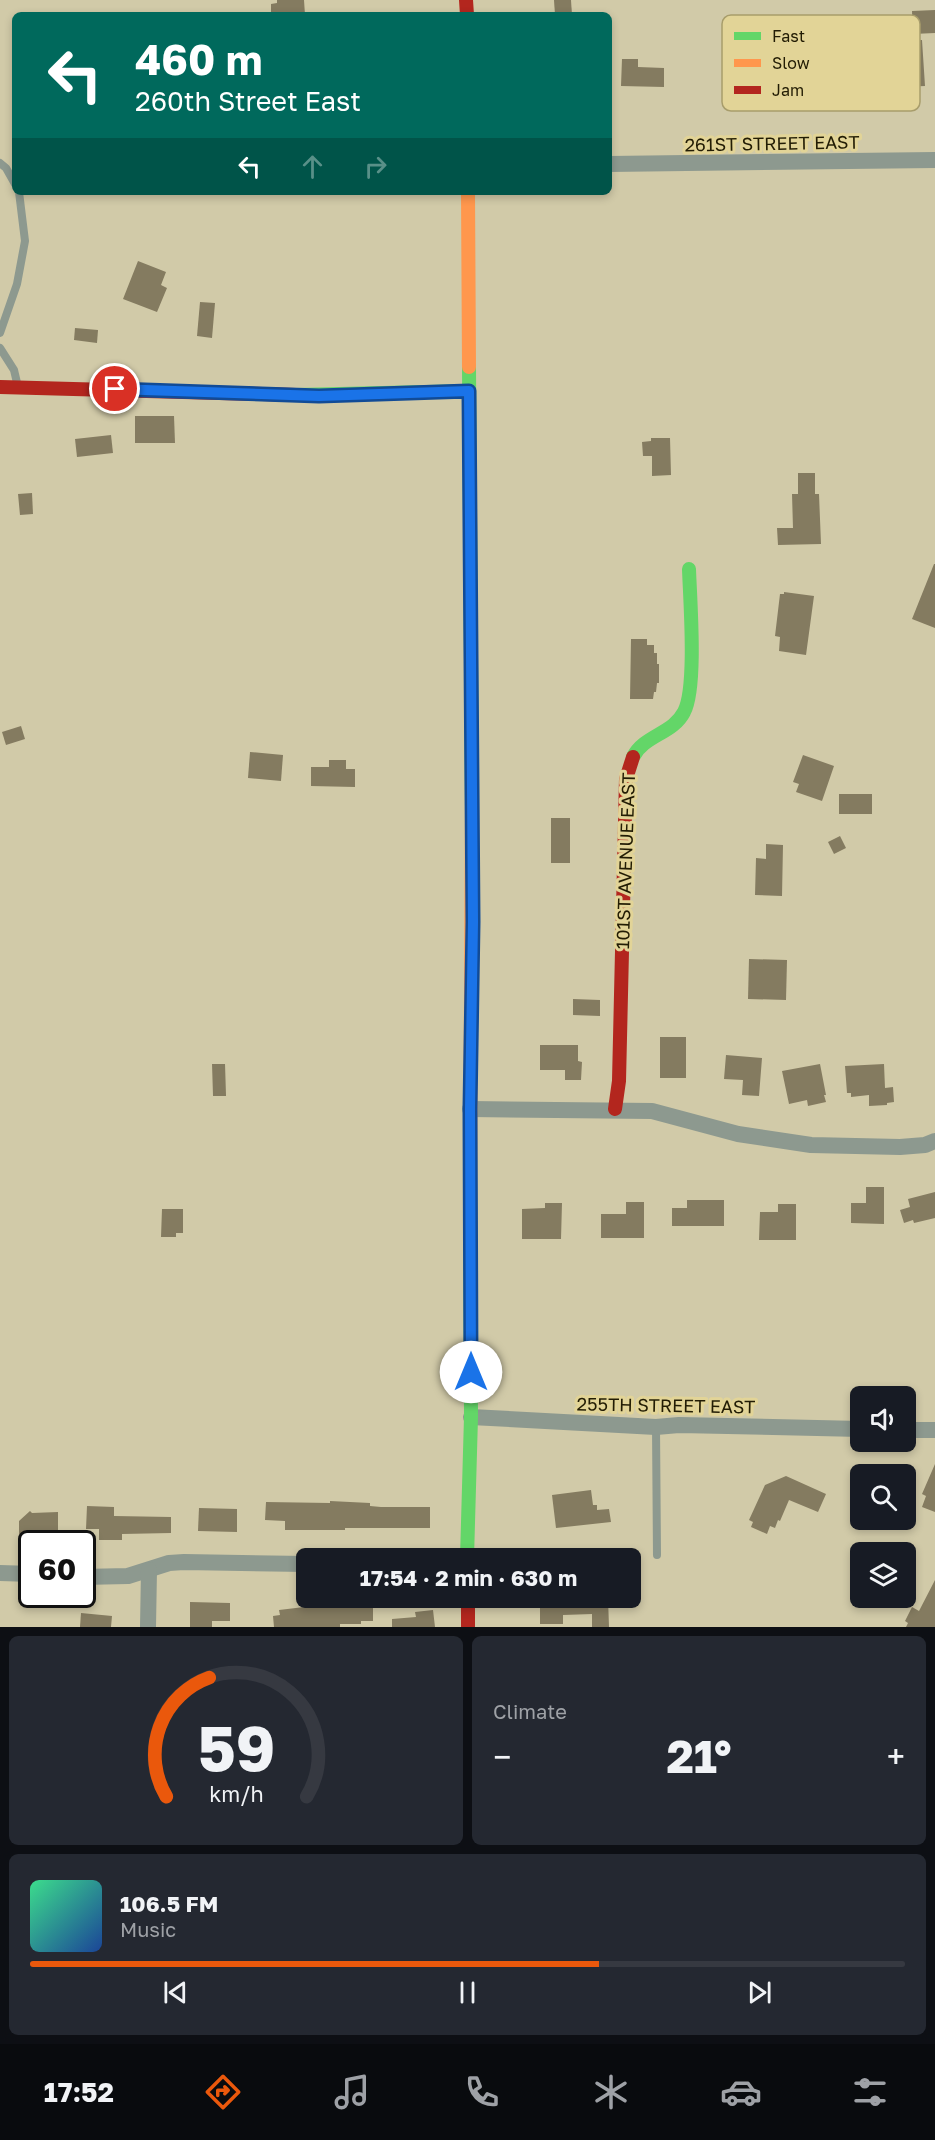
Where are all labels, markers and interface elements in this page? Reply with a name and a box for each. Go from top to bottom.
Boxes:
legend [722,15,920,111]
text: Fast [772,26,805,46]
text: 460 m [135,34,262,84]
icon: left [36,36,114,114]
text: Slow [772,53,810,73]
text: Jam [772,80,804,100]
text: 260th Street East [135,85,361,117]
street label: 261ST STREET EAST [684,130,860,156]
icon: left [233,150,266,183]
icon: ahead [296,150,329,183]
icon: right [359,150,392,183]
pin [89,363,140,414]
icon: arrive [98,372,131,405]
street label: 101ST AVENUE EAST [611,772,639,950]
position arrow [439,1340,503,1404]
map controls [850,1386,916,1608]
button: sound [850,1386,916,1452]
street label: 255TH STREET EAST [577,1392,755,1418]
button: search [850,1464,916,1530]
speed limit sign: 60 [18,1530,96,1608]
button: layers [850,1542,916,1608]
text: 17:54 · 2 min · 630 m [360,1564,577,1591]
text: Climate [493,1699,567,1723]
text: 59 [197,1710,275,1785]
text: 21° [666,1729,732,1783]
text: − [493,1737,511,1776]
text: + [887,1737,905,1776]
text: km/h [209,1782,263,1808]
text: 106.5 FM [120,1890,218,1917]
text: Music [120,1917,176,1941]
icon: previous [159,1976,192,2009]
icon: pause [451,1976,484,2009]
icon: next [743,1976,776,2009]
icon: directions [202,2071,244,2113]
icon: music [331,2071,373,2113]
icon: phone [461,2071,503,2113]
icon: climate [590,2071,632,2113]
icon: car [720,2071,762,2113]
icon: filters [849,2071,891,2113]
text: 17:52 [44,2076,114,2108]

